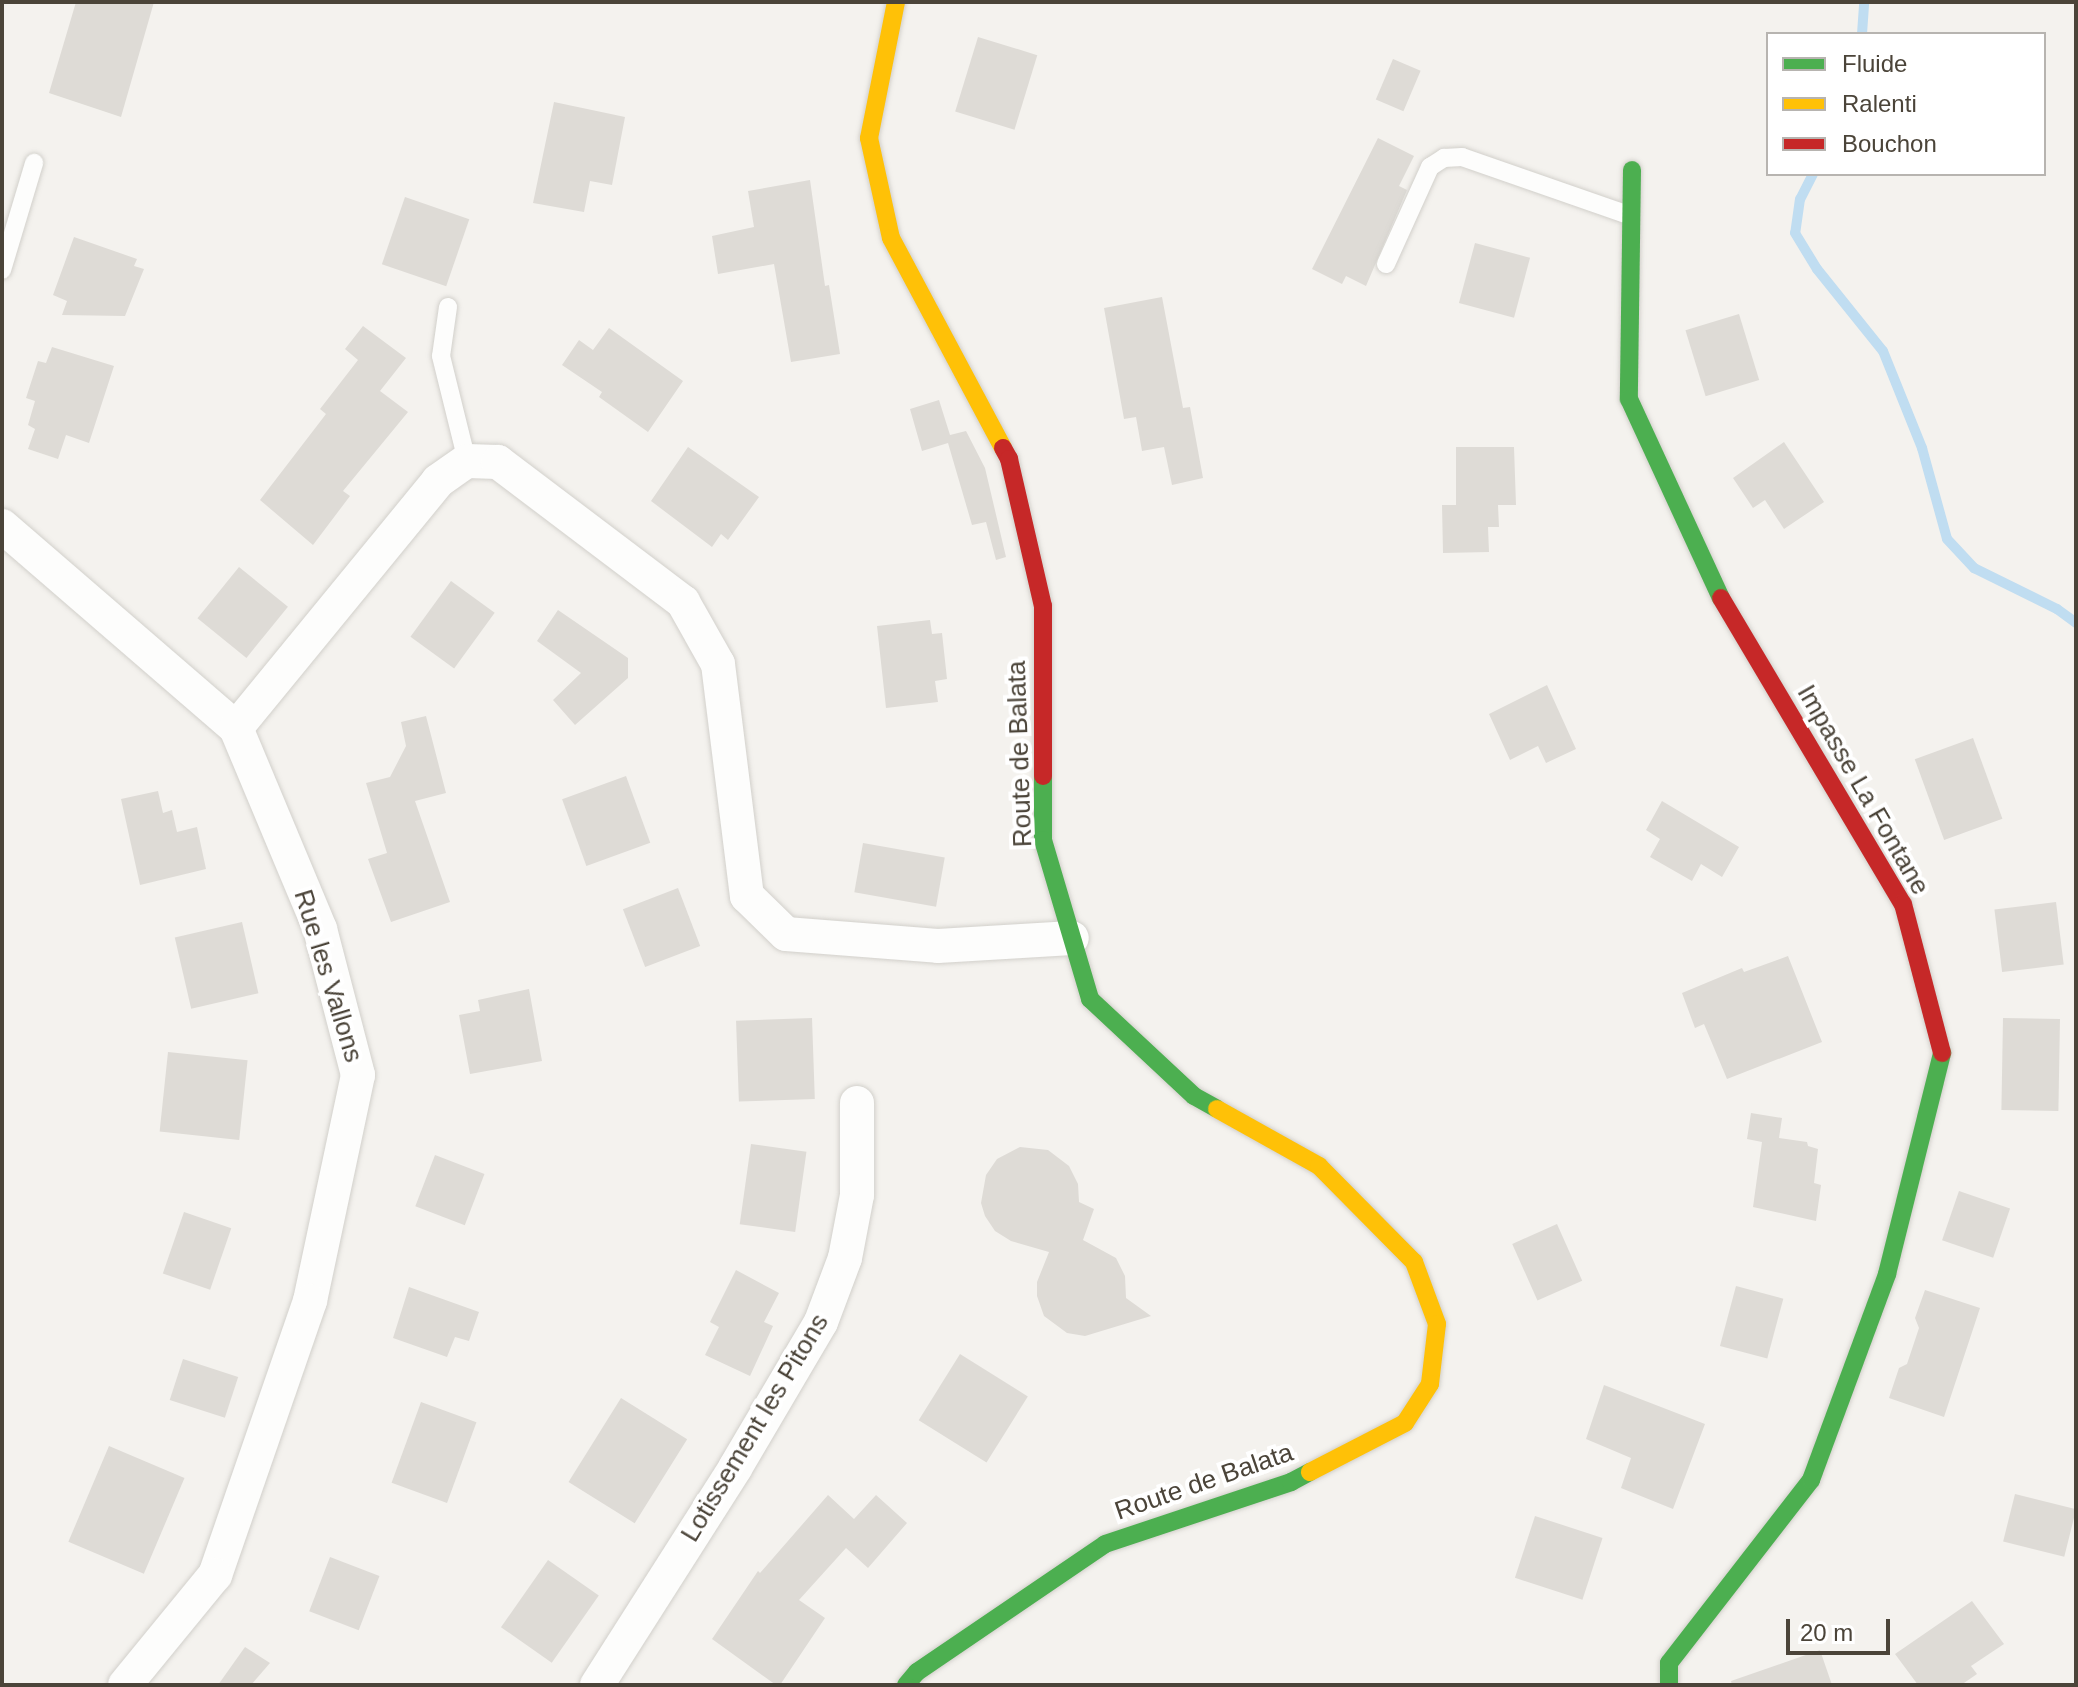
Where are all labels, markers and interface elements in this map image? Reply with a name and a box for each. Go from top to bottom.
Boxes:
legend [1766,32,2046,176]
text: Fluide [1842,50,1907,77]
text: Ralenti [1842,90,1917,117]
text: Bouchon [1842,130,1937,157]
street label: Route de Balata [1001,660,1039,848]
street label: Impasse La Fontane [1790,680,1936,900]
street label: Rue les Vallons [287,886,369,1066]
street label: Lotissement les Pitons [675,1308,835,1548]
street label: Route de Balata [1111,1437,1297,1527]
scale bar [1790,1603,1894,1653]
text: 20 m [1800,1619,1853,1646]

